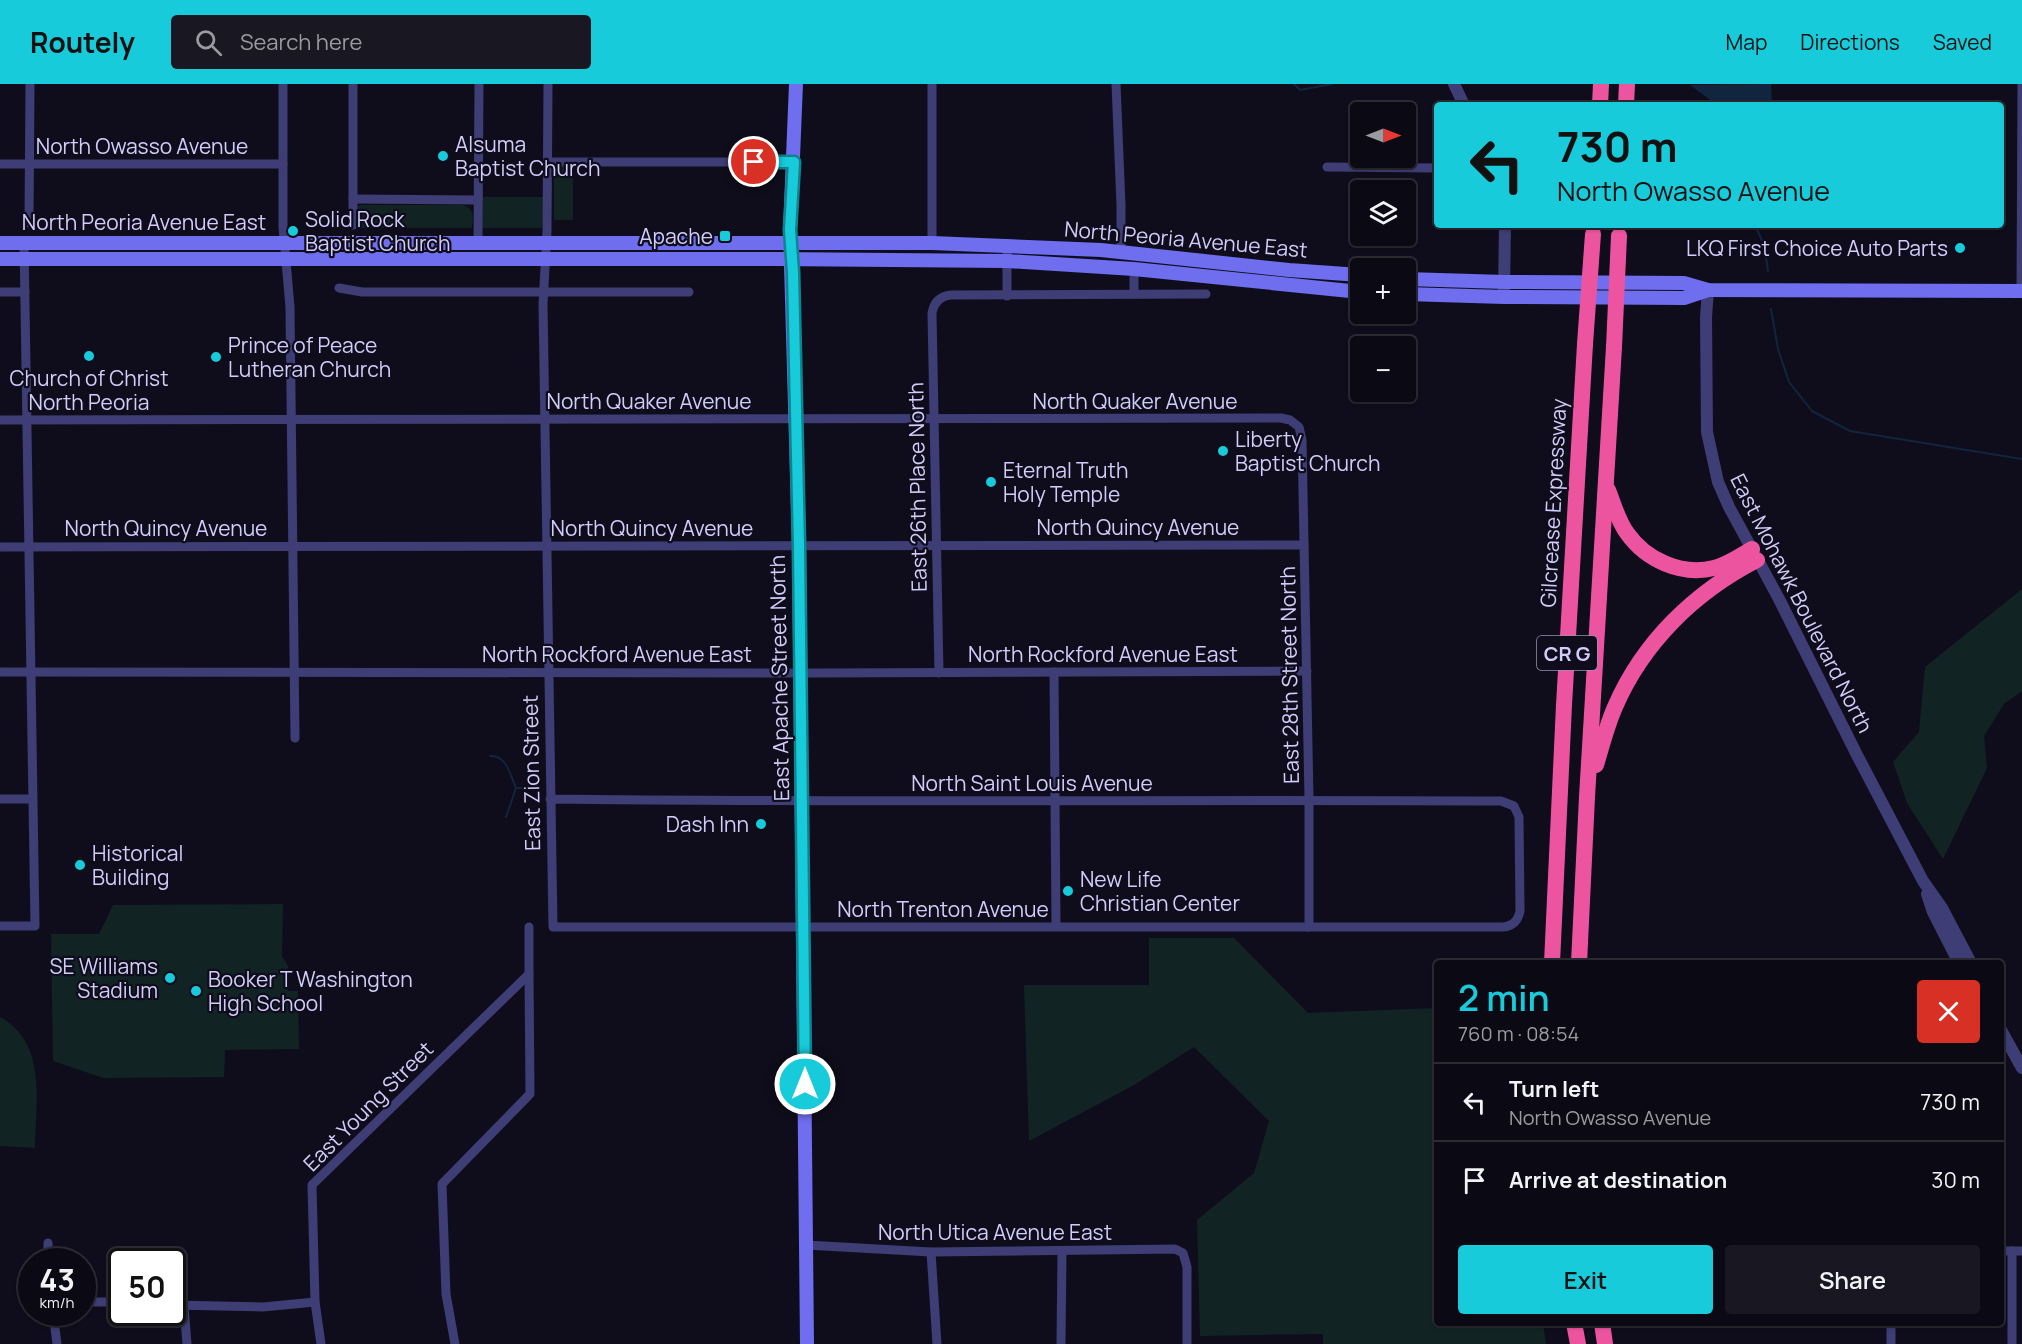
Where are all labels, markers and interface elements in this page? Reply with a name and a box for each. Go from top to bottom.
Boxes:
search box [171,15,591,69]
text: Routely [30,23,135,61]
icon: search [192,26,225,59]
text: Search here [240,27,362,57]
text: Map [1726,28,1767,56]
text: Directions [1800,28,1900,56]
text: Saved [1933,28,1992,56]
north arrow [1350,102,1416,168]
map controls [1350,102,1416,402]
text: 730 m [1557,117,1678,175]
icon: left [1458,126,1536,204]
place label: Alsuma Baptist Church [455,130,600,182]
street label: North Owasso Avenue [36,132,248,160]
pin [728,136,779,187]
icon: arrive [737,145,770,178]
marker: Alsuma Baptist Church [436,149,450,163]
text: North Owasso Avenue [1557,172,1830,209]
button: layers [1350,180,1416,246]
place label: Solid Rock Baptist Church [305,205,450,257]
street label: North Peoria Avenue East [22,208,266,236]
street label: North Peoria Avenue East [1063,214,1309,264]
place label: Apache [639,222,713,250]
marker: Solid Rock Baptist Church [286,224,300,238]
marker: Apache [718,229,732,243]
place label: LKQ First Choice Auto Parts [1686,234,1948,262]
marker: LKQ First Choice Auto Parts [1953,241,1967,255]
button: + [1350,258,1416,324]
place label: Prince of Peace Lutheran Church [228,331,391,383]
button: − [1350,336,1416,402]
marker: Church of Christ North Peoria [82,349,96,363]
marker: Prince of Peace Lutheran Church [209,350,223,364]
place label: Church of Christ North Peoria [9,364,169,416]
street label: East 26th Place North [901,382,933,592]
street label: North Quaker Avenue [547,387,751,415]
street label: North Quaker Avenue [1033,387,1237,415]
street label: Gilcrease Expressway [1534,398,1572,608]
place label: Liberty Baptist Church [1235,425,1380,477]
marker: Liberty Baptist Church [1216,444,1230,458]
place label: Eternal Truth Holy Temple [1003,456,1128,508]
street label: East Mohawk Boulevard North [1724,469,1880,737]
marker: Eternal Truth Holy Temple [984,475,998,489]
street label: North Quincy Avenue [1037,513,1239,541]
street label: North Quincy Avenue [65,514,267,542]
street label: North Quincy Avenue [551,514,753,542]
street label: East Apache Street North [763,555,795,801]
street label: East 28th Street North [1273,566,1305,784]
road number: CR G [1537,636,1597,670]
street label: North Rockford Avenue East [482,640,752,668]
street label: North Rockford Avenue East [968,640,1238,668]
street label: East Zion Street [516,695,546,851]
street label: North Saint Louis Avenue [911,769,1153,797]
place label: Dash Inn [666,810,749,838]
marker: Dash Inn [754,817,768,831]
place label: Historical Building [92,839,183,891]
marker: Historical Building [73,858,87,872]
place label: New Life Christian Center [1080,865,1240,917]
marker: New Life Christian Center [1061,884,1075,898]
street label: North Trenton Avenue [837,895,1049,923]
place label: SE Williams Stadium [50,952,158,1004]
place label: Booker T Washington High School [208,965,413,1017]
marker: SE Williams Stadium [163,971,177,985]
text: 2 min [1458,973,1550,1022]
button: close [1917,980,1980,1043]
marker: Booker T Washington High School [189,984,203,998]
text: 760 m · 08:54 [1458,1020,1579,1047]
street label: East Young Street [297,1035,439,1177]
position arrow [773,1052,837,1116]
text: Turn left [1509,1074,1599,1104]
icon: left [1458,1086,1491,1119]
text: 730 m [1920,1087,1980,1117]
text: North Owasso Avenue [1509,1104,1711,1131]
icon: arrive [1458,1164,1491,1197]
text: Arrive at destination [1509,1165,1727,1195]
text: 30 m [1931,1165,1980,1195]
street label: North Utica Avenue East [878,1218,1112,1246]
button: Exit [1458,1245,1713,1314]
button: Share [1725,1245,1980,1314]
speed limit sign: 50 [108,1248,186,1326]
text: 43 [39,1259,75,1300]
text: km/h [40,1292,74,1313]

